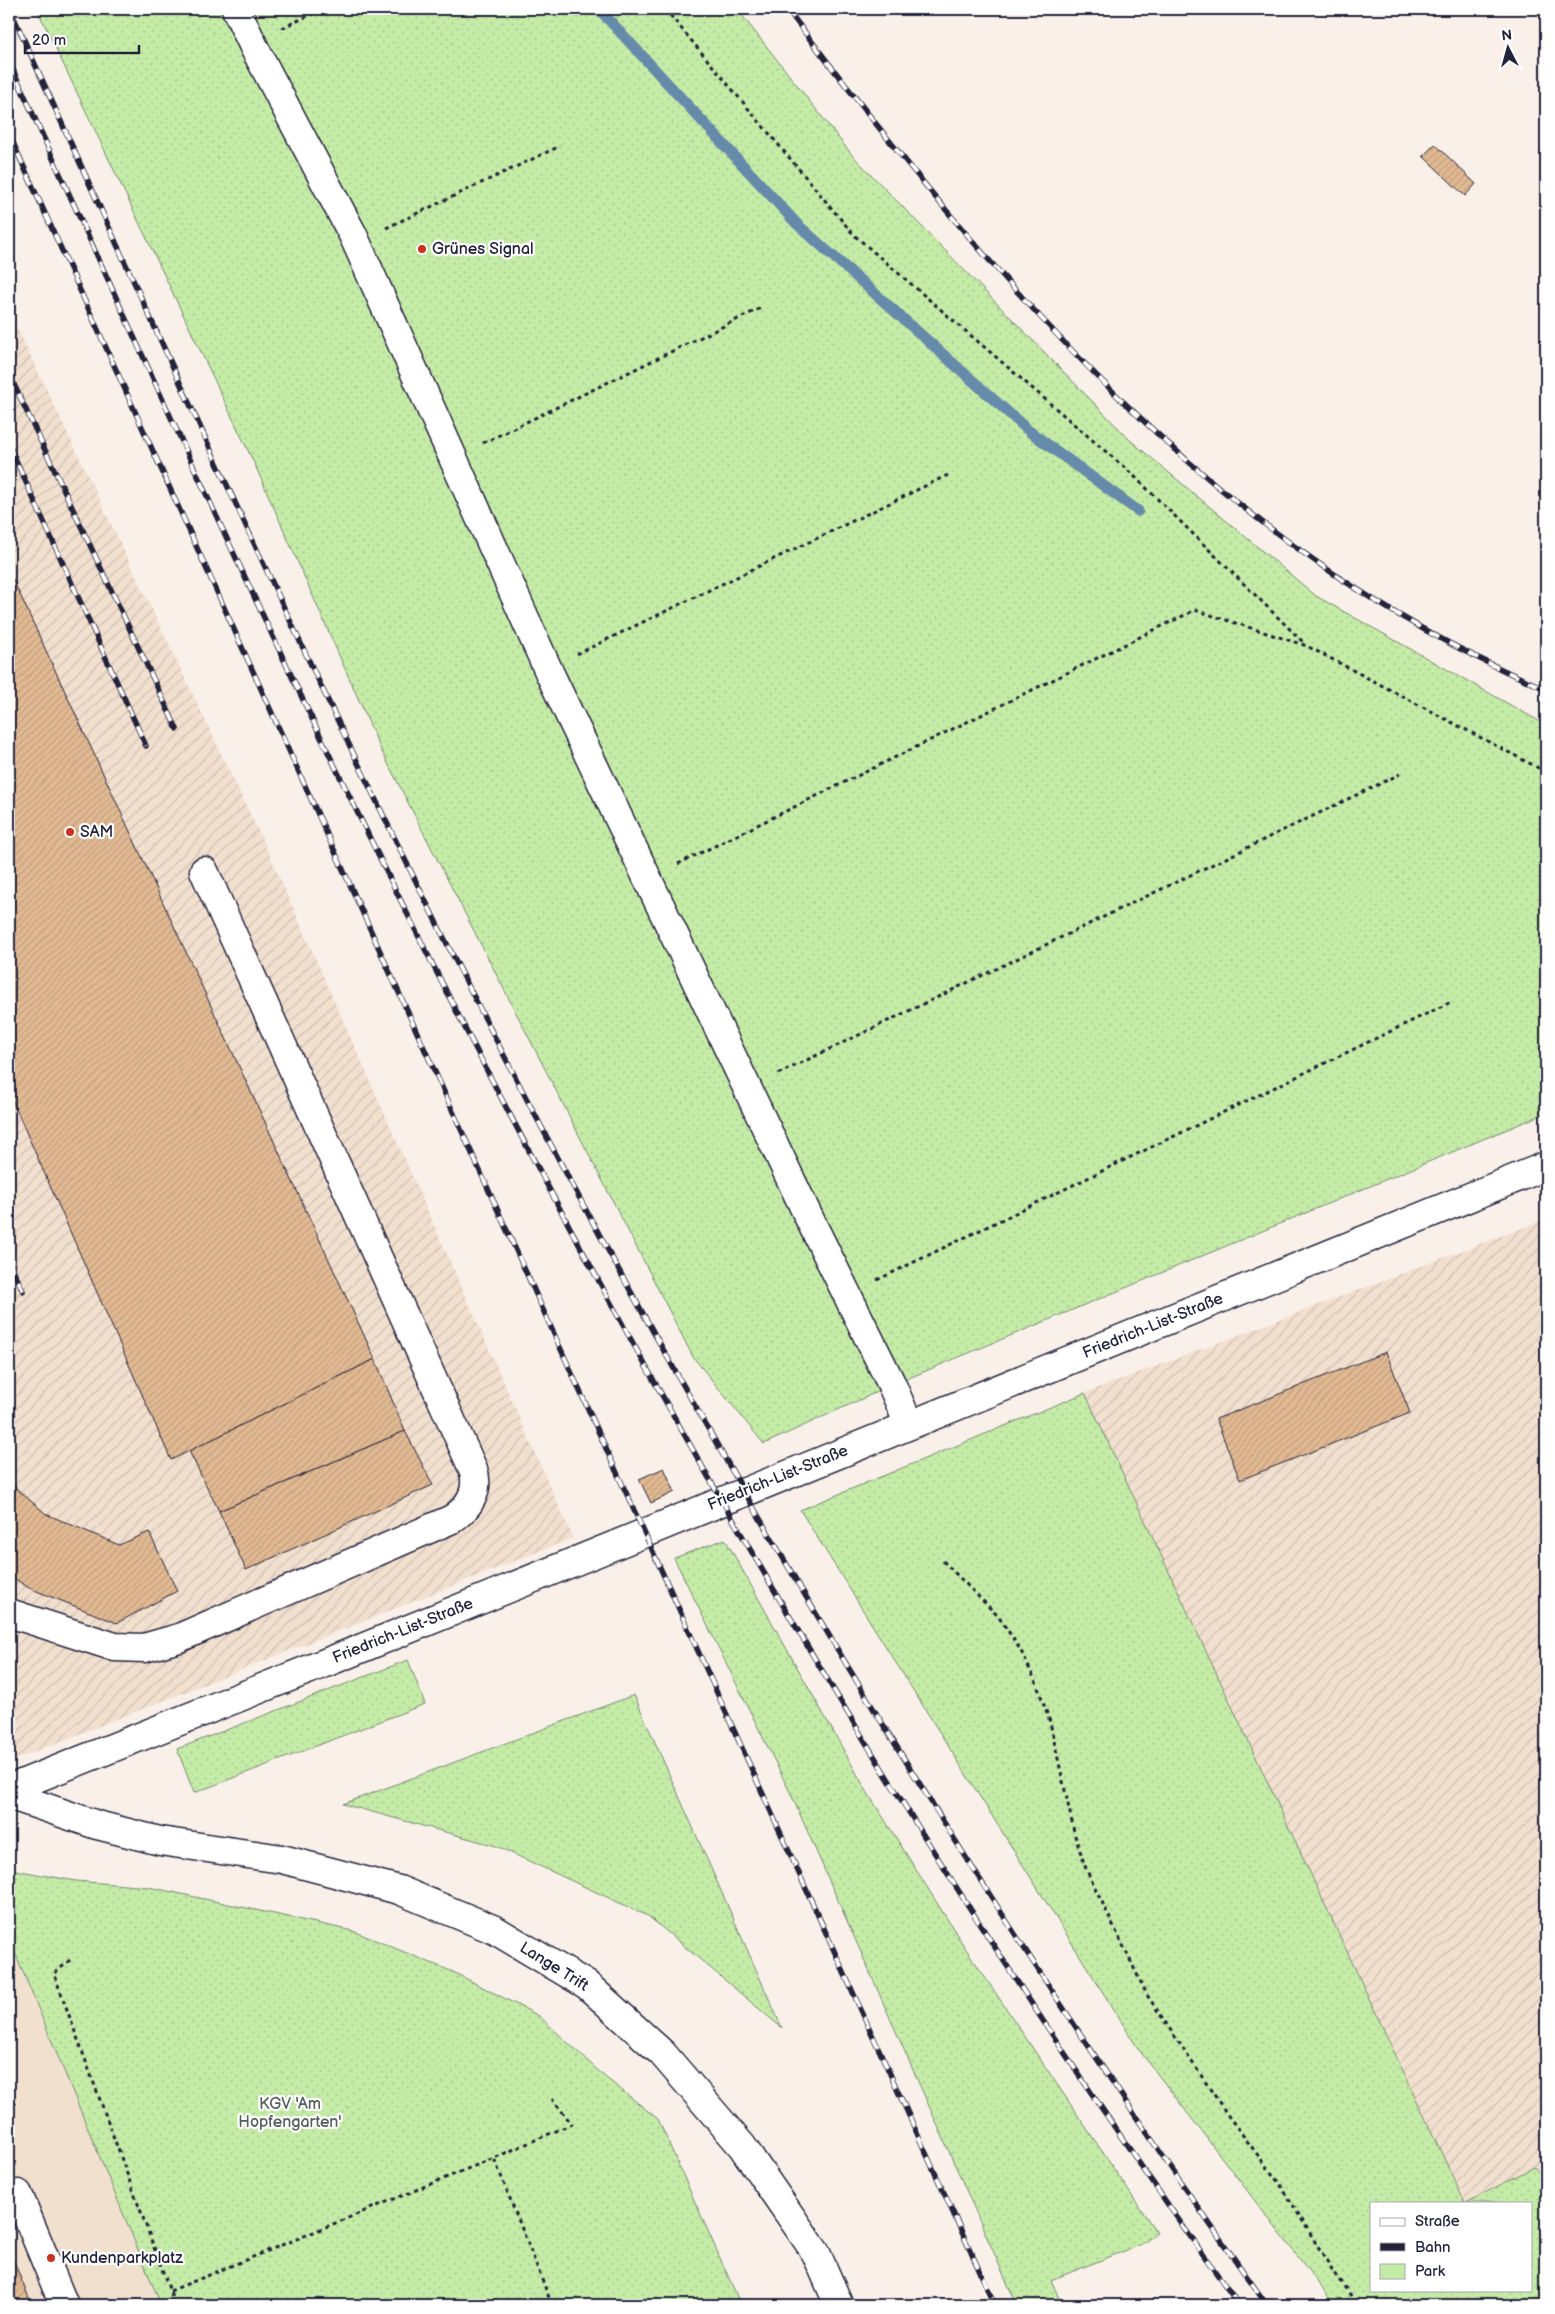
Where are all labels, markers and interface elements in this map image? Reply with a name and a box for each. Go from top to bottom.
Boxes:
scale bar [25,22,139,54]
north arrow [1482,22,1532,72]
text: N [1501,27,1513,45]
text: 20 m [32,31,66,50]
place label: Grünes Signal [432,240,534,259]
marker: Grünes Signal [416,243,428,255]
place label: SAM [80,823,113,842]
marker: SAM [64,826,76,838]
street label: Friedrich-List-Straße [1080,1289,1226,1363]
street label: Friedrich-List-Straße [705,1441,851,1515]
street label: Friedrich-List-Straße [330,1594,476,1668]
street label: Lange Trift [516,1938,592,1996]
park label: KGV 'Am Hopfengarten' [238,2095,342,2132]
legend [1370,2202,1532,2292]
text: Straße [1415,2212,1460,2231]
text: Bahn [1415,2238,1451,2257]
place label: Kundenparkplatz [61,2249,183,2268]
marker: Kundenparkplatz [45,2252,57,2264]
text: Park [1415,2262,1446,2281]

